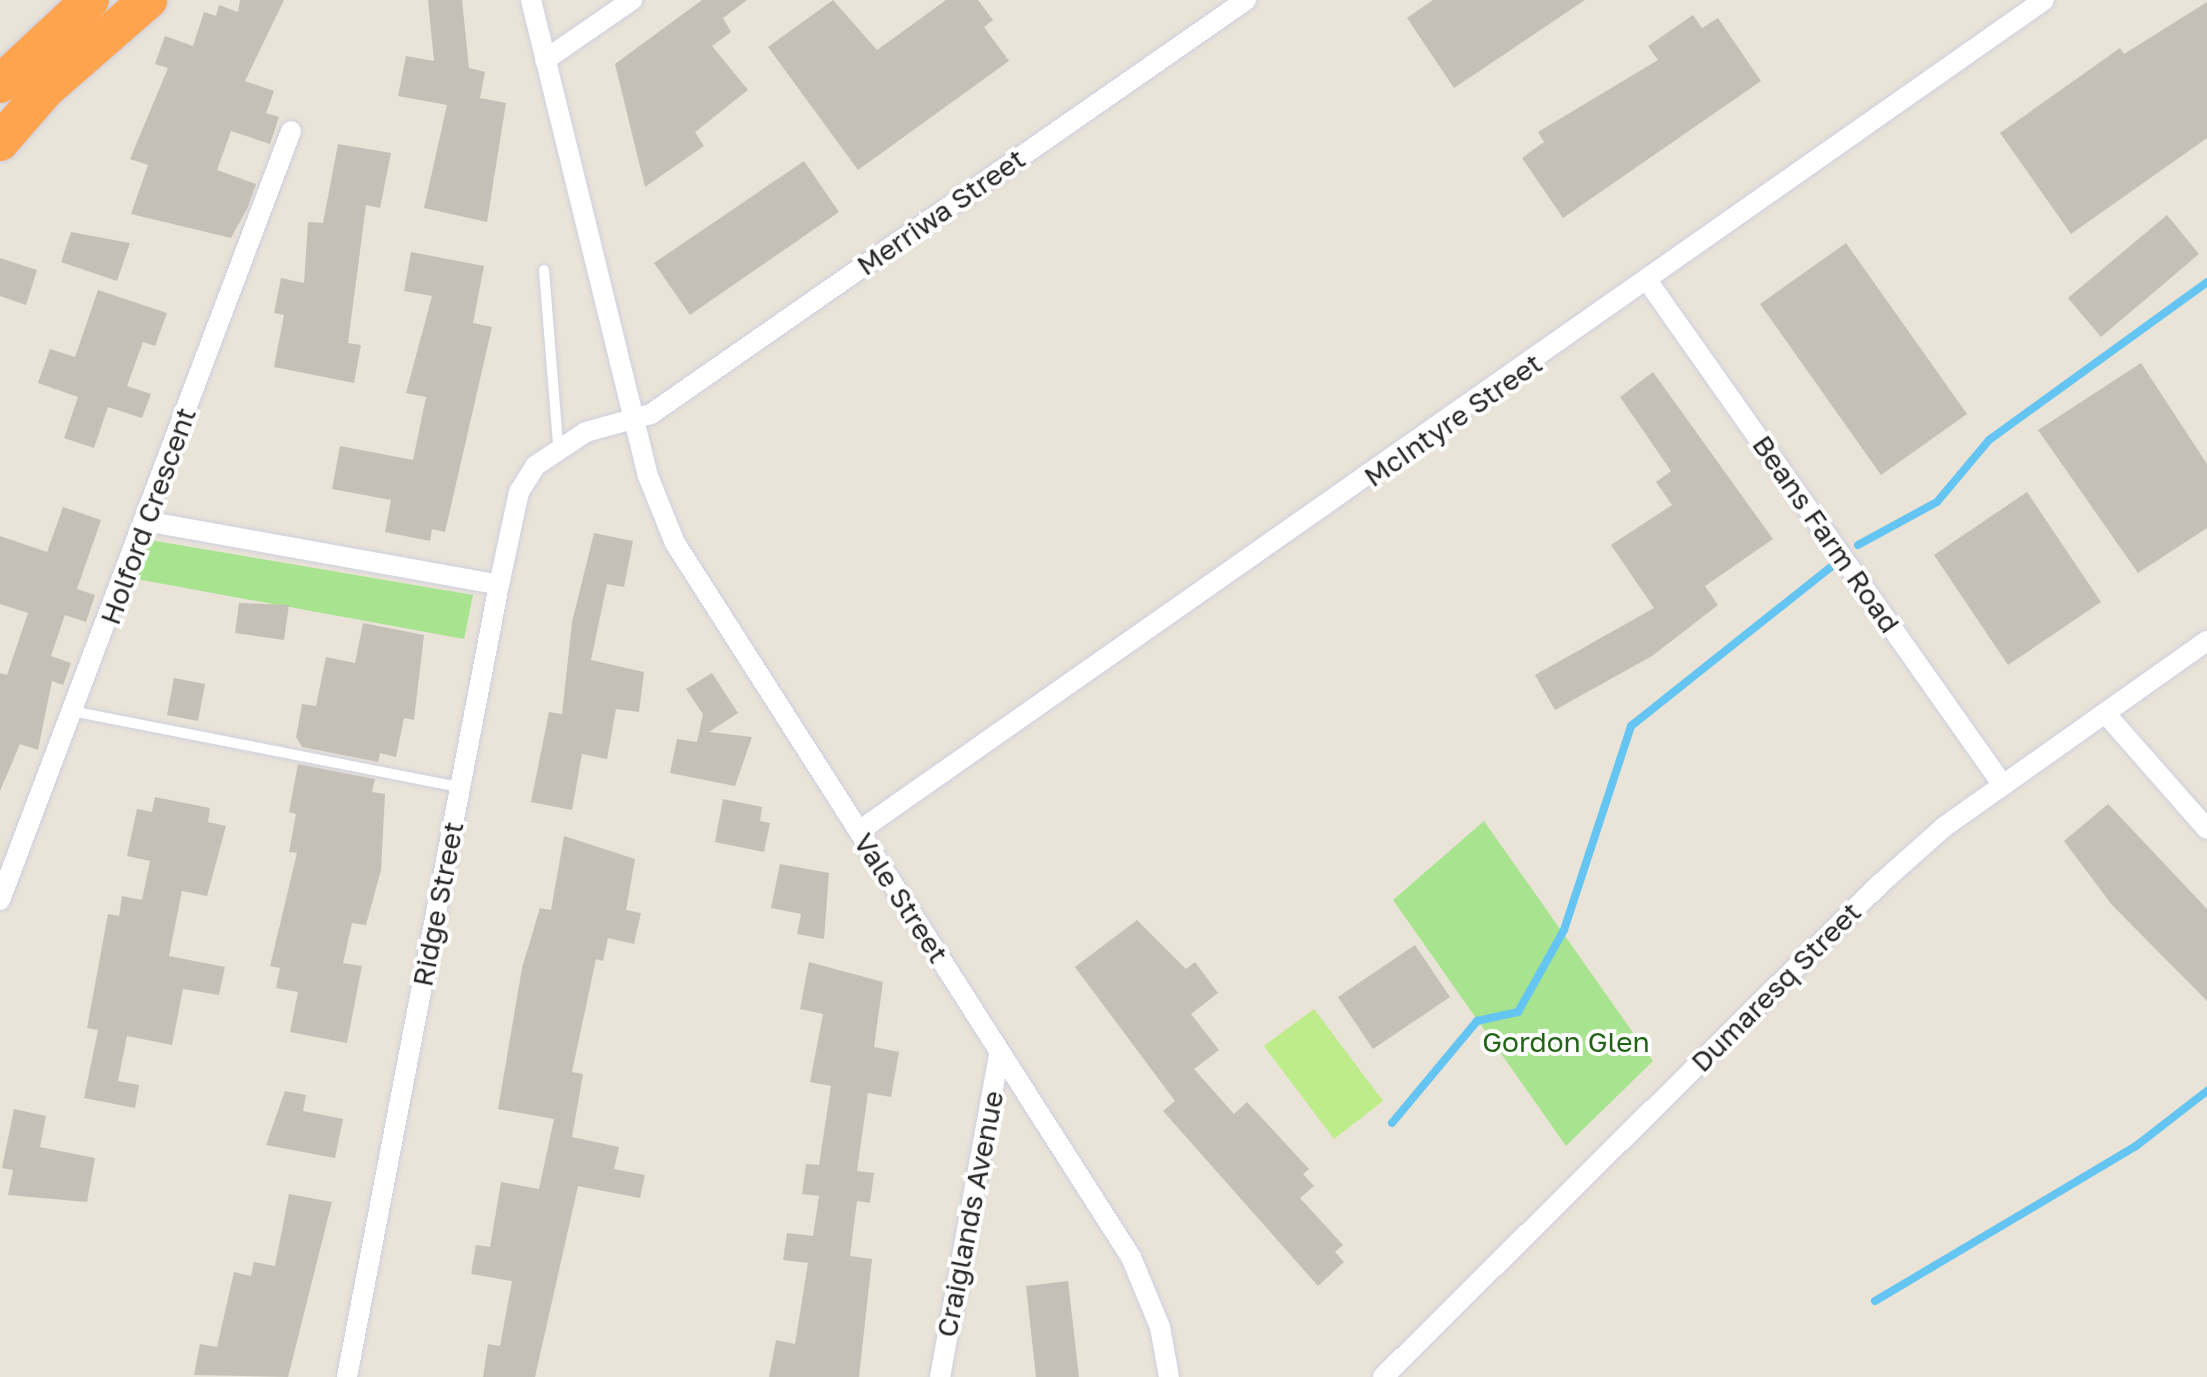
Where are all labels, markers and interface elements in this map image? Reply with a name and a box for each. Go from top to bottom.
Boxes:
street label: Merriwa Street [850,142,1032,282]
street label: McIntyre Street [1358,346,1548,494]
street label: Holford Crescent [93,403,203,629]
street label: Beans Farm Road [1745,429,1907,639]
street label: Ridge Street [406,819,470,989]
street label: Vale Street [847,827,955,969]
street label: Dumaresq Street [1684,895,1868,1079]
park label: Gordon Glen [1482,1025,1650,1059]
street label: Craiglands Avenue [930,1088,1010,1340]

